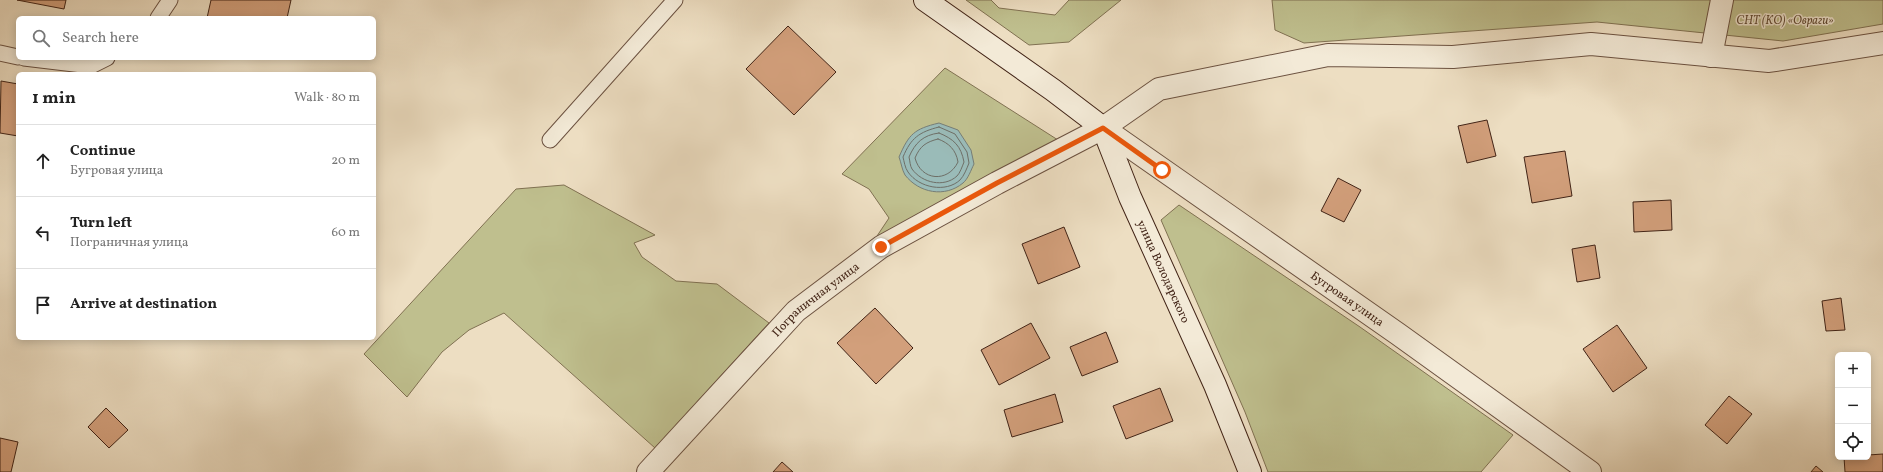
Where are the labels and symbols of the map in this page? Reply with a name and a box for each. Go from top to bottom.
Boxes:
park label: СНТ (КО) «Овраги» [1736,13,1834,29]
route start [1153,161,1171,179]
street label: улица Володарского [1132,218,1193,326]
route end [872,238,890,256]
street label: Пограничная улица [769,259,863,341]
street label: Бугровая улица [1307,268,1387,331]

